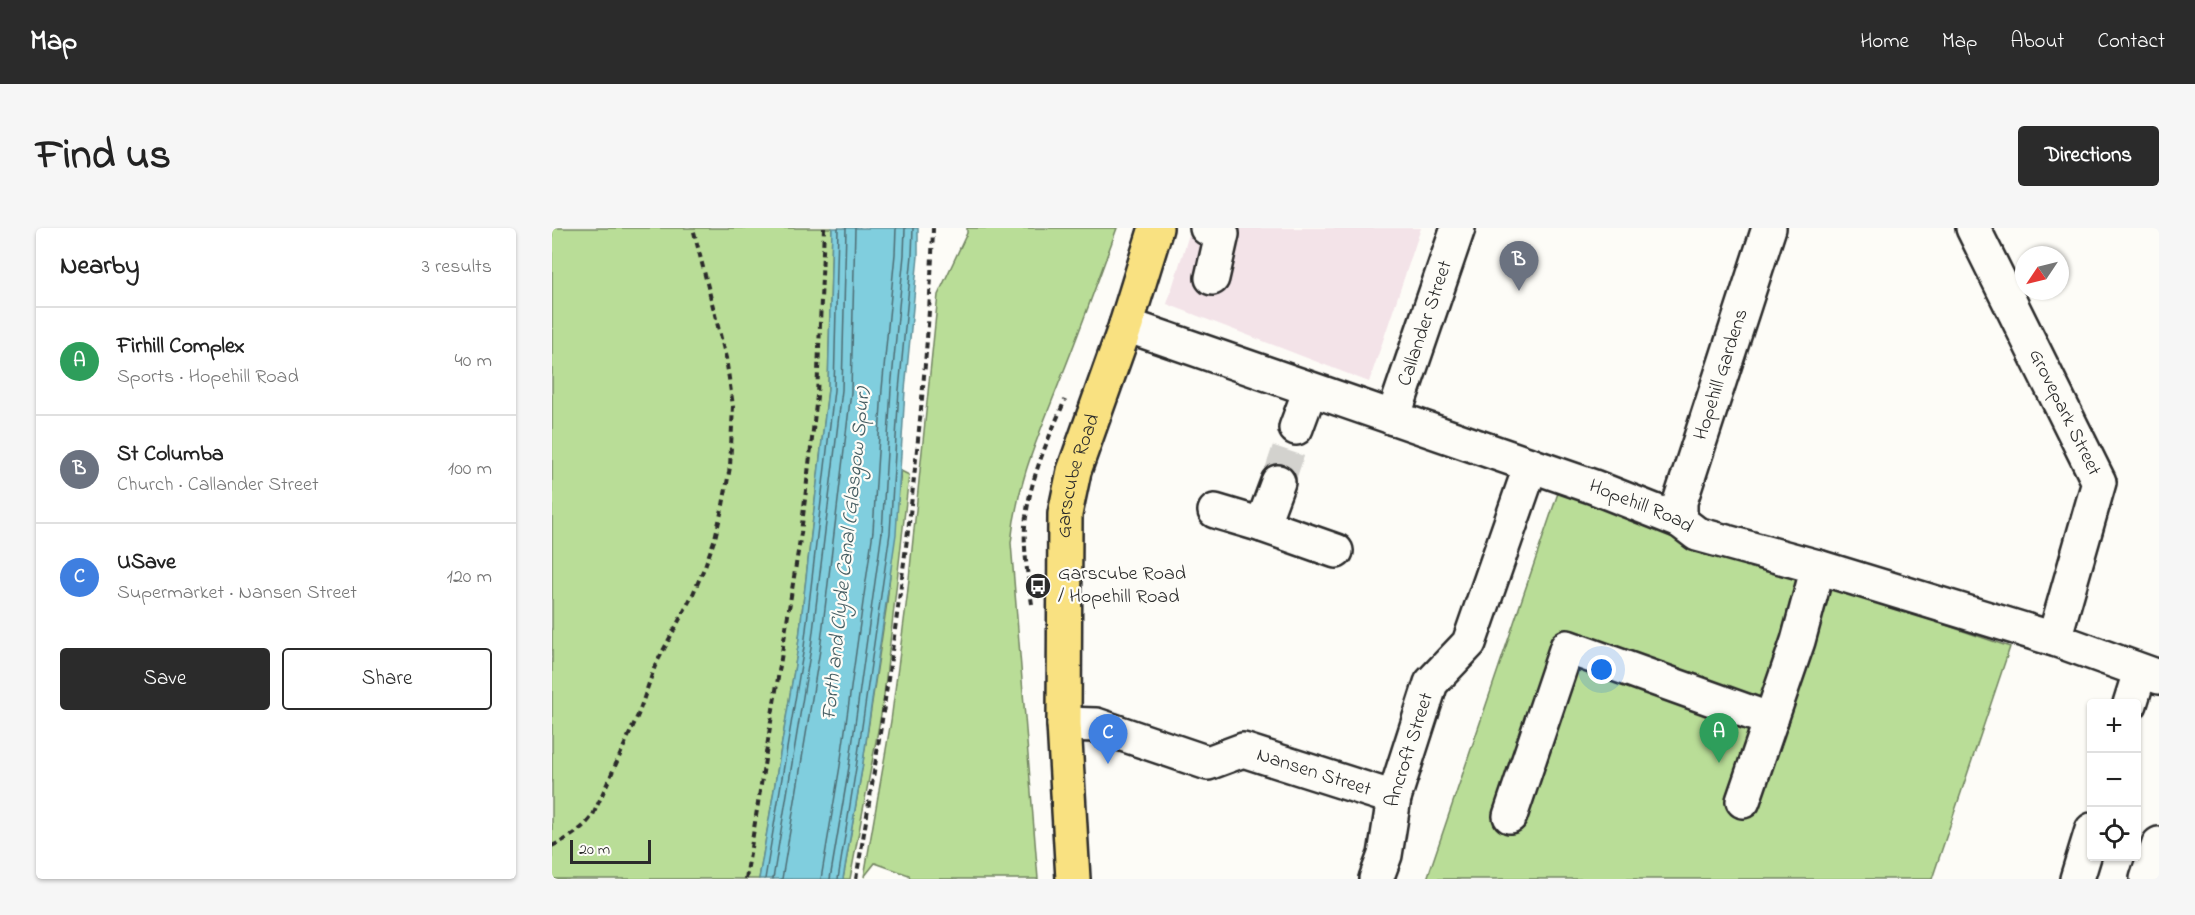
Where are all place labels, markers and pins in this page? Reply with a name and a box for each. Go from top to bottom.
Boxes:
pin: B [1500,242,1538,291]
place label: Garscube Road / Hopehill Road [1058,560,1186,612]
bus stop icon: Garscube Road / Hopehill Road [1023,571,1053,601]
pin: C [1088,714,1128,764]
pin: A [1700,714,1738,763]

